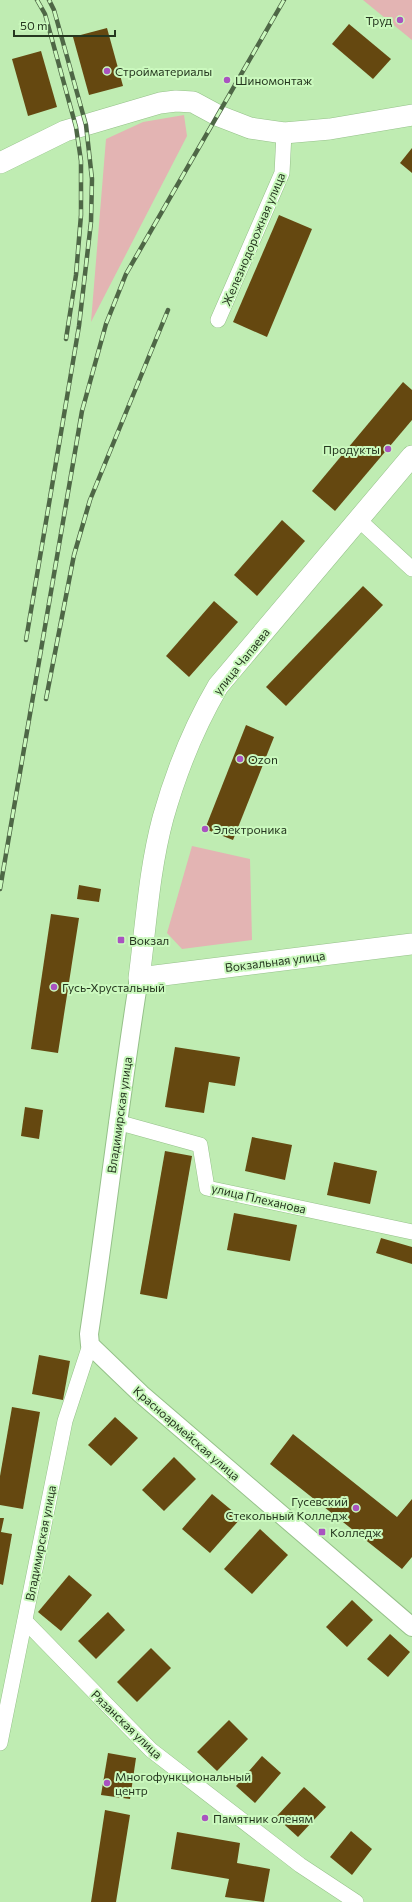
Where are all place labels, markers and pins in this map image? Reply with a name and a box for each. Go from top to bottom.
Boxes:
place label: Труд [366,13,392,27]
marker: Труд [395,15,405,25]
place label: Стройматериалы [115,64,212,78]
marker: Стройматериалы [102,66,112,76]
place label: Шиномонтаж [235,73,313,87]
marker: Шиномонтаж [222,75,232,85]
place label: Продукты [323,442,380,456]
marker: Продукты [383,444,393,454]
place label: Ozon [248,752,278,766]
marker: Ozon [235,754,245,764]
place label: Электроника [213,822,287,836]
marker: Электроника [200,824,210,834]
place label: Вокзал [129,933,169,947]
marker: Вокзал [116,935,126,945]
place label: Гусь-Хрустальный [62,980,165,994]
marker: Гусь-Хрустальный [49,982,59,992]
place label: Гусевский Стекольный Колледж [226,1494,348,1522]
marker: Гусевский Стекольный Колледж [351,1503,361,1513]
place label: Колледж [330,1525,382,1539]
marker: Колледж [317,1527,327,1537]
place label: Многофункциональный центр [115,1769,251,1797]
marker: Многофункциональный центр [102,1778,112,1788]
place label: Памятник оленям [213,1811,313,1825]
marker: Памятник оленям [200,1813,210,1823]

